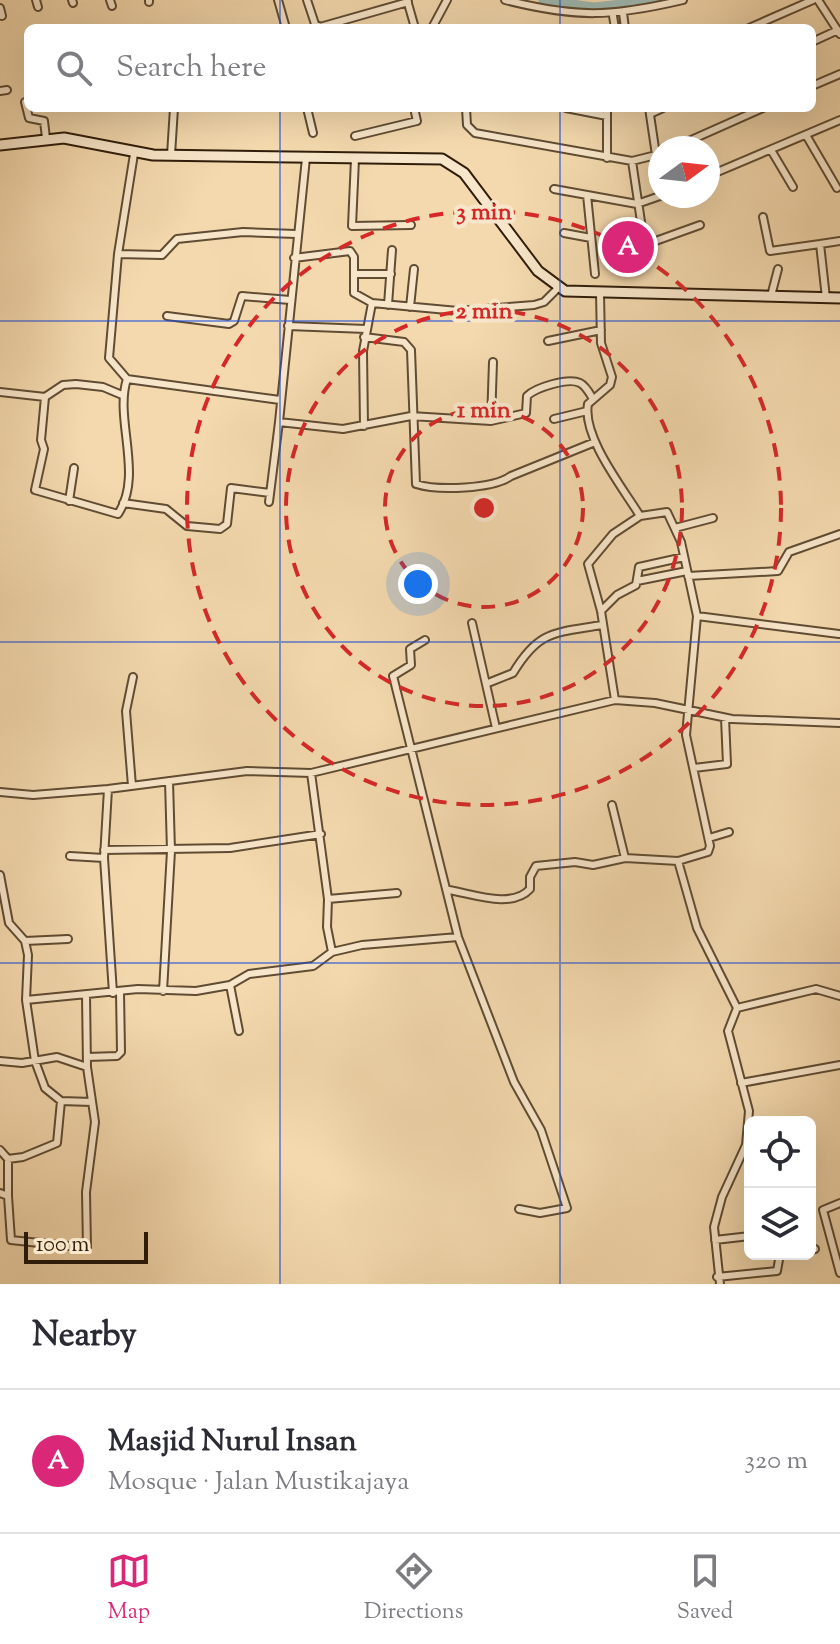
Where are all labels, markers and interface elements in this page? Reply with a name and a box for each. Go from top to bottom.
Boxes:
search box [24,24,816,112]
icon: search [52,46,96,90]
text: Search here [116,47,266,90]
north arrow [648,136,720,208]
text: 3 min [456,196,513,230]
pin: A [602,217,654,277]
text: 2 min [455,295,513,329]
text: 1 min [457,394,512,428]
centre of rings [470,494,498,522]
your location [398,564,438,604]
map controls [744,1116,816,1260]
button: locate [744,1116,816,1188]
button: layers [744,1188,816,1260]
scale bar [24,1228,148,1264]
text: 100 m [36,1230,89,1262]
text: Nearby [32,1312,137,1361]
text: Masjid Nurul Insan [108,1421,357,1464]
text: A [47,1443,69,1480]
text: 320 m [745,1443,808,1480]
text: Mosque · Jalan Mustikajaya [108,1464,409,1501]
tab: Map [107,1549,151,1629]
tab: Directions [364,1549,463,1629]
tab: Saved [677,1549,733,1629]

